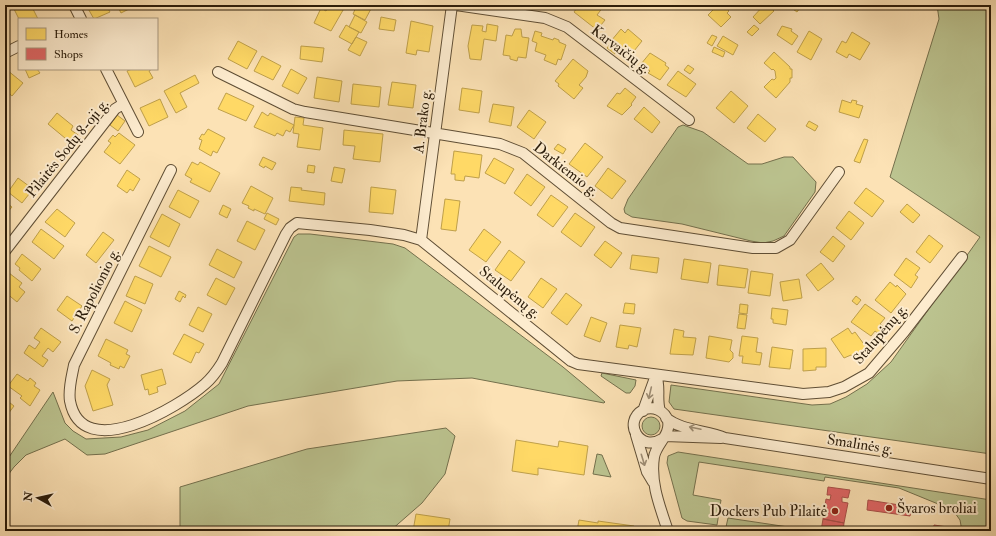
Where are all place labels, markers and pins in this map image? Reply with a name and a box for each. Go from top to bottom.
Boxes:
place label: Švaros broliai [897,497,977,518]
place label: Dockers Pub Pilaitė [710,502,827,521]
marker: Švaros broliai [884,503,894,513]
marker: Dockers Pub Pilaitė [830,506,840,516]

